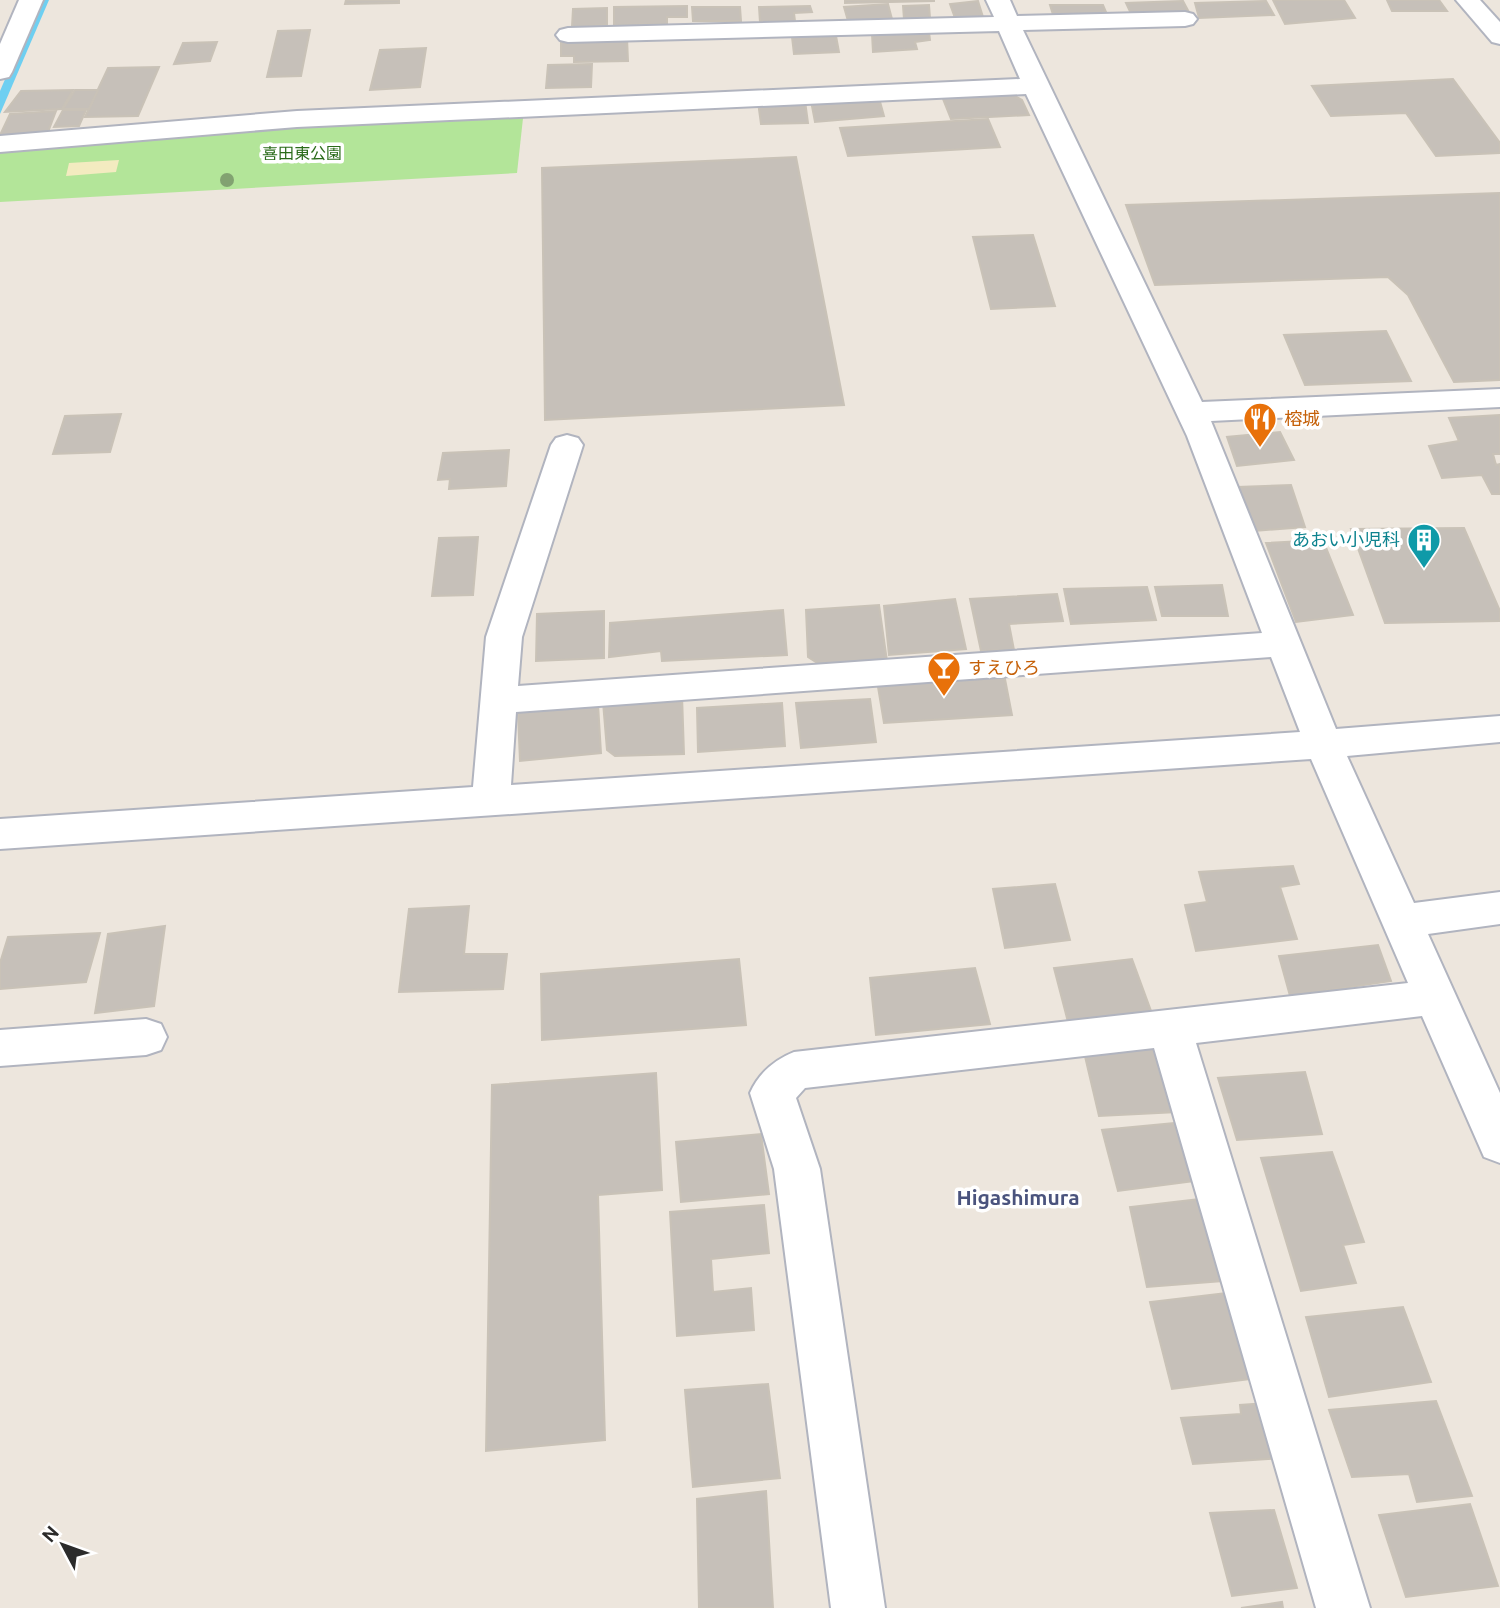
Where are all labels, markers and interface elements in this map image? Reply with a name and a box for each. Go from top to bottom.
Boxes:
park label: 喜田東公園 [262,144,342,162]
restaurant icon: 榕城 [1241,400,1279,449]
place label: 榕城 [1284,408,1320,428]
building icon: あおい小児科 [1405,521,1443,570]
place label: あおい小児科 [1292,529,1400,549]
bar icon: すえひろ [925,649,963,698]
place label: すえひろ [968,657,1040,677]
district label: Higashimura [956,1185,1080,1209]
north arrow [28,1510,98,1580]
text: N [37,1521,63,1546]

